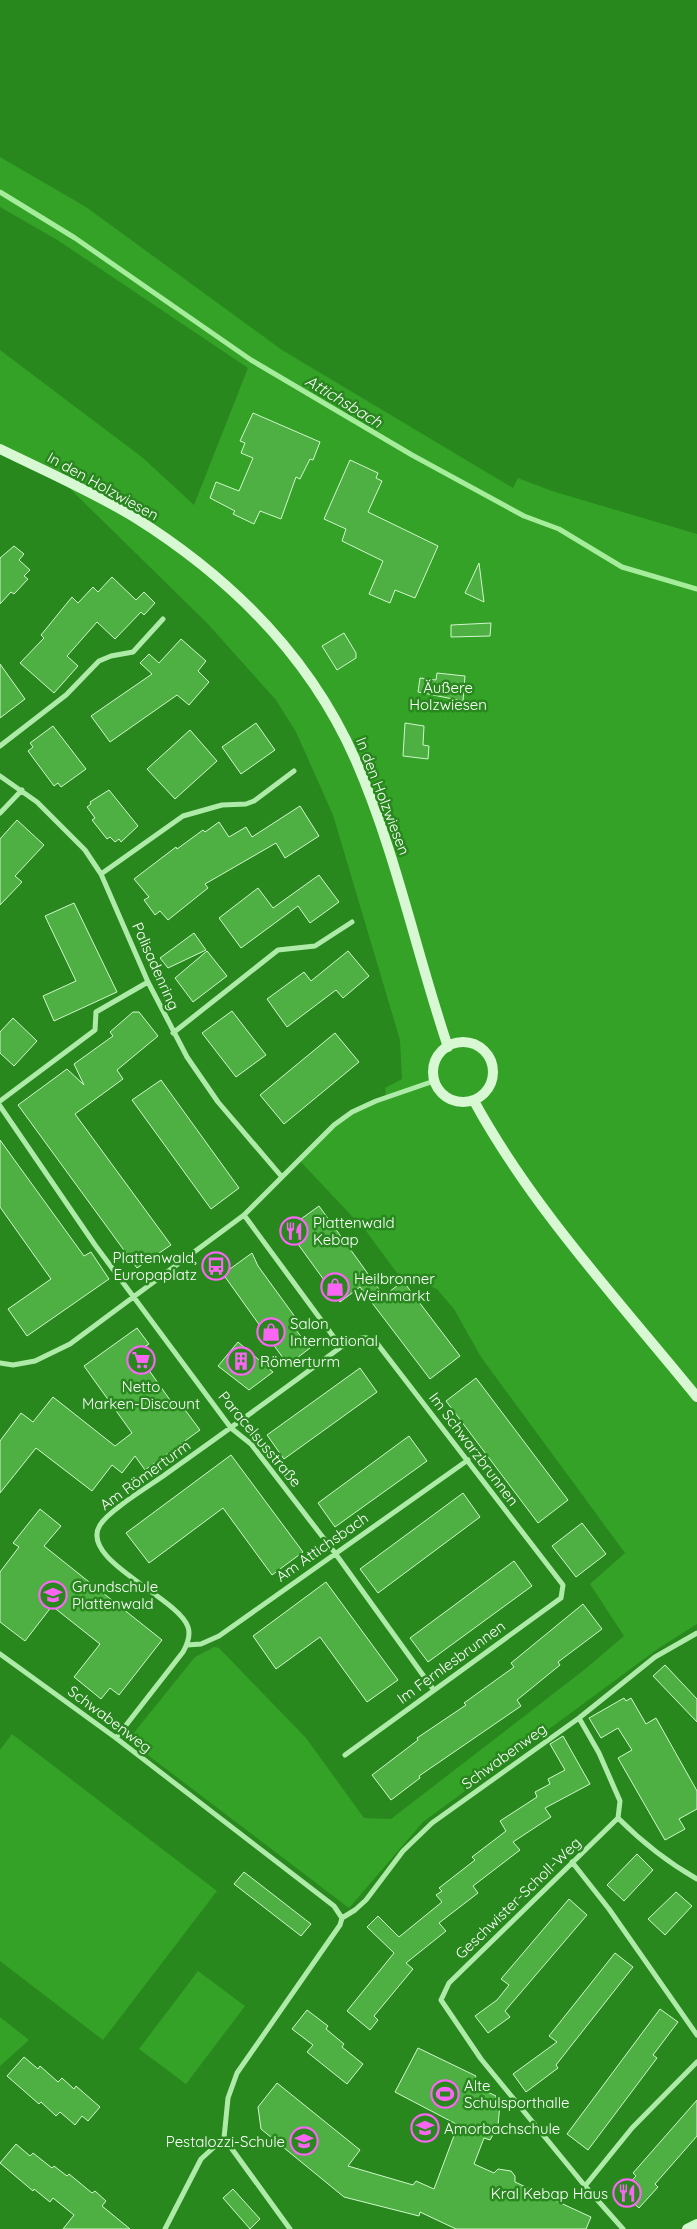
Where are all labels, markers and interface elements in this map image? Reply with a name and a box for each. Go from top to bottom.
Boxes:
water label: Attichsbach [302,370,387,432]
street label: In den Holzwiesen [44,448,162,524]
park label: Äußere Holzwiesen [409,678,487,714]
street label: In den Holzwiesen [352,734,414,858]
street label: Palisadenring [128,919,184,1013]
place label: Plattenwald Kebap [313,1213,395,1249]
restaurant icon: Plattenwald Kebap [279,1216,309,1246]
place label: Plattenwald, Europaplatz [113,1248,197,1284]
bus stop icon: Plattenwald, Europaplatz [201,1251,231,1281]
place label: Heilbronner Weinmarkt [354,1269,435,1305]
shop icon: Heilbronner Weinmarkt [320,1272,350,1302]
place label: Salon International [290,1314,378,1350]
shop icon: Salon International [256,1317,286,1347]
supermarket icon: Netto Marken-Discount [126,1345,156,1375]
building icon: Römerturm [226,1346,256,1376]
place label: Römerturm [260,1352,340,1371]
place label: Netto Marken-Discount [82,1377,200,1413]
street label: Paracelsusstraße [214,1387,306,1491]
street label: Im Schwarzbrunnen [425,1388,523,1510]
street label: Am Römerturm [96,1436,194,1514]
street label: Am Attichsbach [272,1508,372,1586]
place label: Grundschule Plattenwald [72,1577,158,1613]
school or university icon: Grundschule Plattenwald [38,1580,68,1610]
street label: Im Fernlesbrunnen [393,1616,509,1708]
street label: Schwabenweg [64,1681,156,1757]
street label: Schwabenweg [458,1719,550,1793]
street label: Geschwister-Scholl-Weg [451,1833,585,1963]
place label: Alte Schulsporthalle [464,2076,570,2112]
sports icon: Alte Schulsporthalle [430,2079,460,2109]
school or university icon: Amorbachschule [410,2113,440,2143]
place label: Amorbachschule [444,2119,560,2138]
school or university icon: Pestalozzi-Schule [289,2126,319,2156]
place label: Pestalozzi-Schule [166,2132,285,2151]
restaurant icon: Kral Kebap Haus [612,2178,642,2208]
place label: Kral Kebap Haus [491,2184,608,2203]

